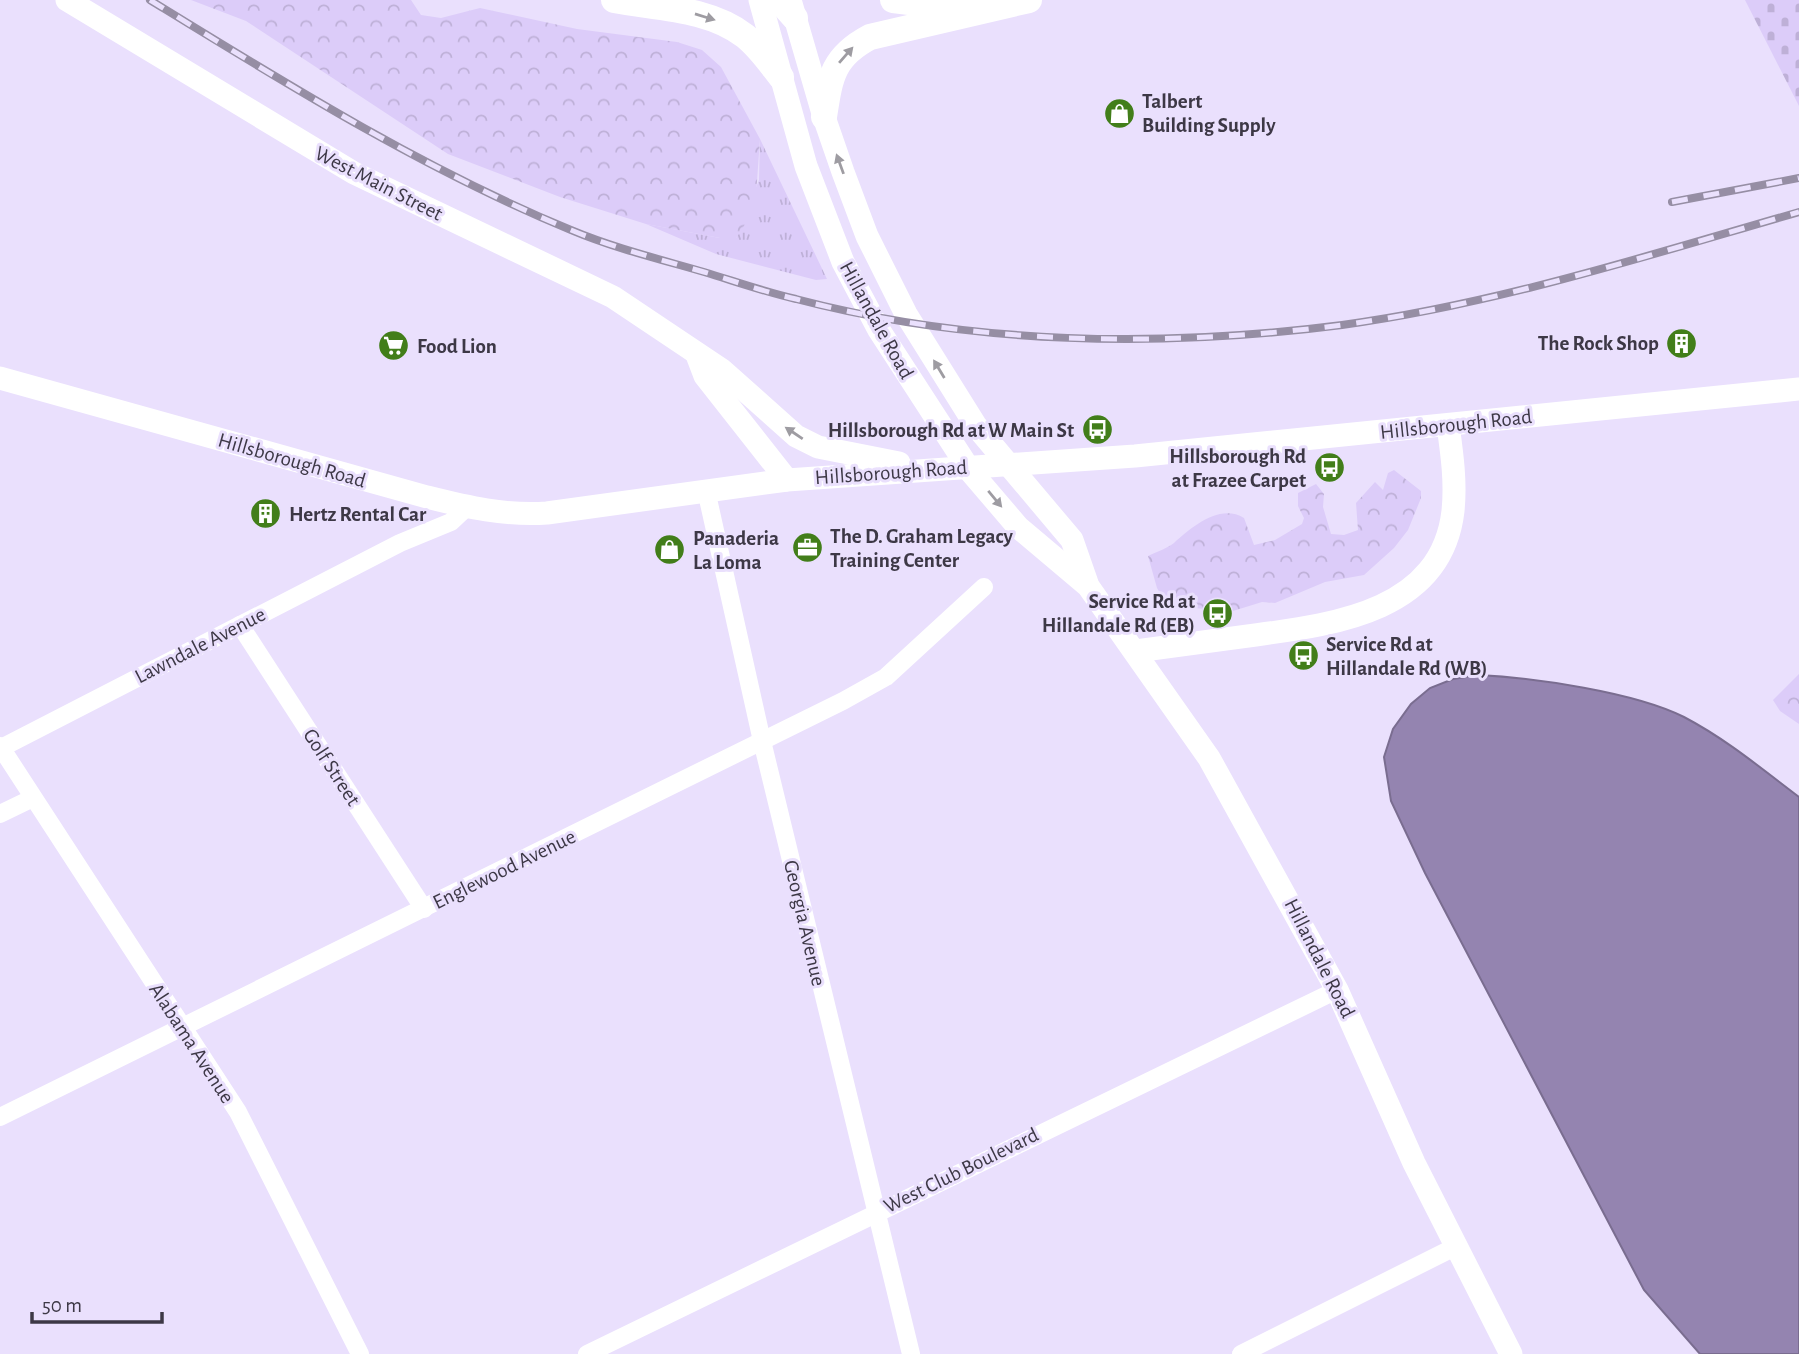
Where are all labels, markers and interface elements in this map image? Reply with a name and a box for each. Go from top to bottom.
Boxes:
one-way arrow [695,13,716,23]
one-way arrow [838,46,854,64]
place label: Talbert Building Supply [1142,91,1276,136]
shop icon: Talbert Building Supply [1102,96,1136,130]
street label: West Main Street [311,142,446,225]
one-way arrow [835,154,846,175]
street label: Hillandale Road [836,258,918,383]
building icon: The Rock Shop [1665,326,1699,360]
supermarket icon: Food Lion [377,329,411,363]
place label: The Rock Shop [1538,333,1659,354]
place label: Food Lion [417,336,497,357]
one-way arrow [932,359,945,378]
street label: Hillsborough Road [1379,406,1533,443]
bus stop icon: Hillsborough Rd at W Main St [1080,413,1114,447]
place label: Hillsborough Rd at W Main St [828,420,1074,441]
one-way arrow [785,426,803,440]
street label: Hillsborough Road [216,429,368,492]
place label: Hillsborough Rd at Frazee Carpet [1169,446,1306,491]
bus stop icon: Hillsborough Rd at Frazee Carpet [1312,451,1346,485]
street label: Hillsborough Road [814,457,968,488]
one-way arrow [987,490,1002,508]
building icon: Hertz Rental Car [249,497,283,531]
place label: Hertz Rental Car [289,504,427,525]
place label: The D. Graham Legacy Training Center [830,526,1014,571]
place label: Panaderia La Loma [693,528,779,573]
office icon: The D. Graham Legacy Training Center [790,531,824,565]
shop icon: Panaderia La Loma [653,533,687,567]
place label: Service Rd at Hillandale Rd (EB) [1042,591,1195,636]
bus stop icon: Service Rd at Hillandale Rd (EB) [1201,596,1235,630]
street label: Lawndale Avenue [132,604,269,687]
place label: Service Rd at Hillandale Rd (WB) [1326,634,1487,679]
bus stop icon: Service Rd at Hillandale Rd (WB) [1286,639,1320,673]
street label: Golf Street [299,725,364,810]
street label: Englewood Avenue [430,826,579,913]
street label: Georgia Avenue [780,858,829,988]
street label: Hillandale Road [1280,895,1359,1021]
street label: Alabama Avenue [145,979,238,1107]
street label: West Club Boulevard [881,1124,1042,1217]
scale bar [32,1280,161,1324]
text: 50 m [42,1295,82,1316]

